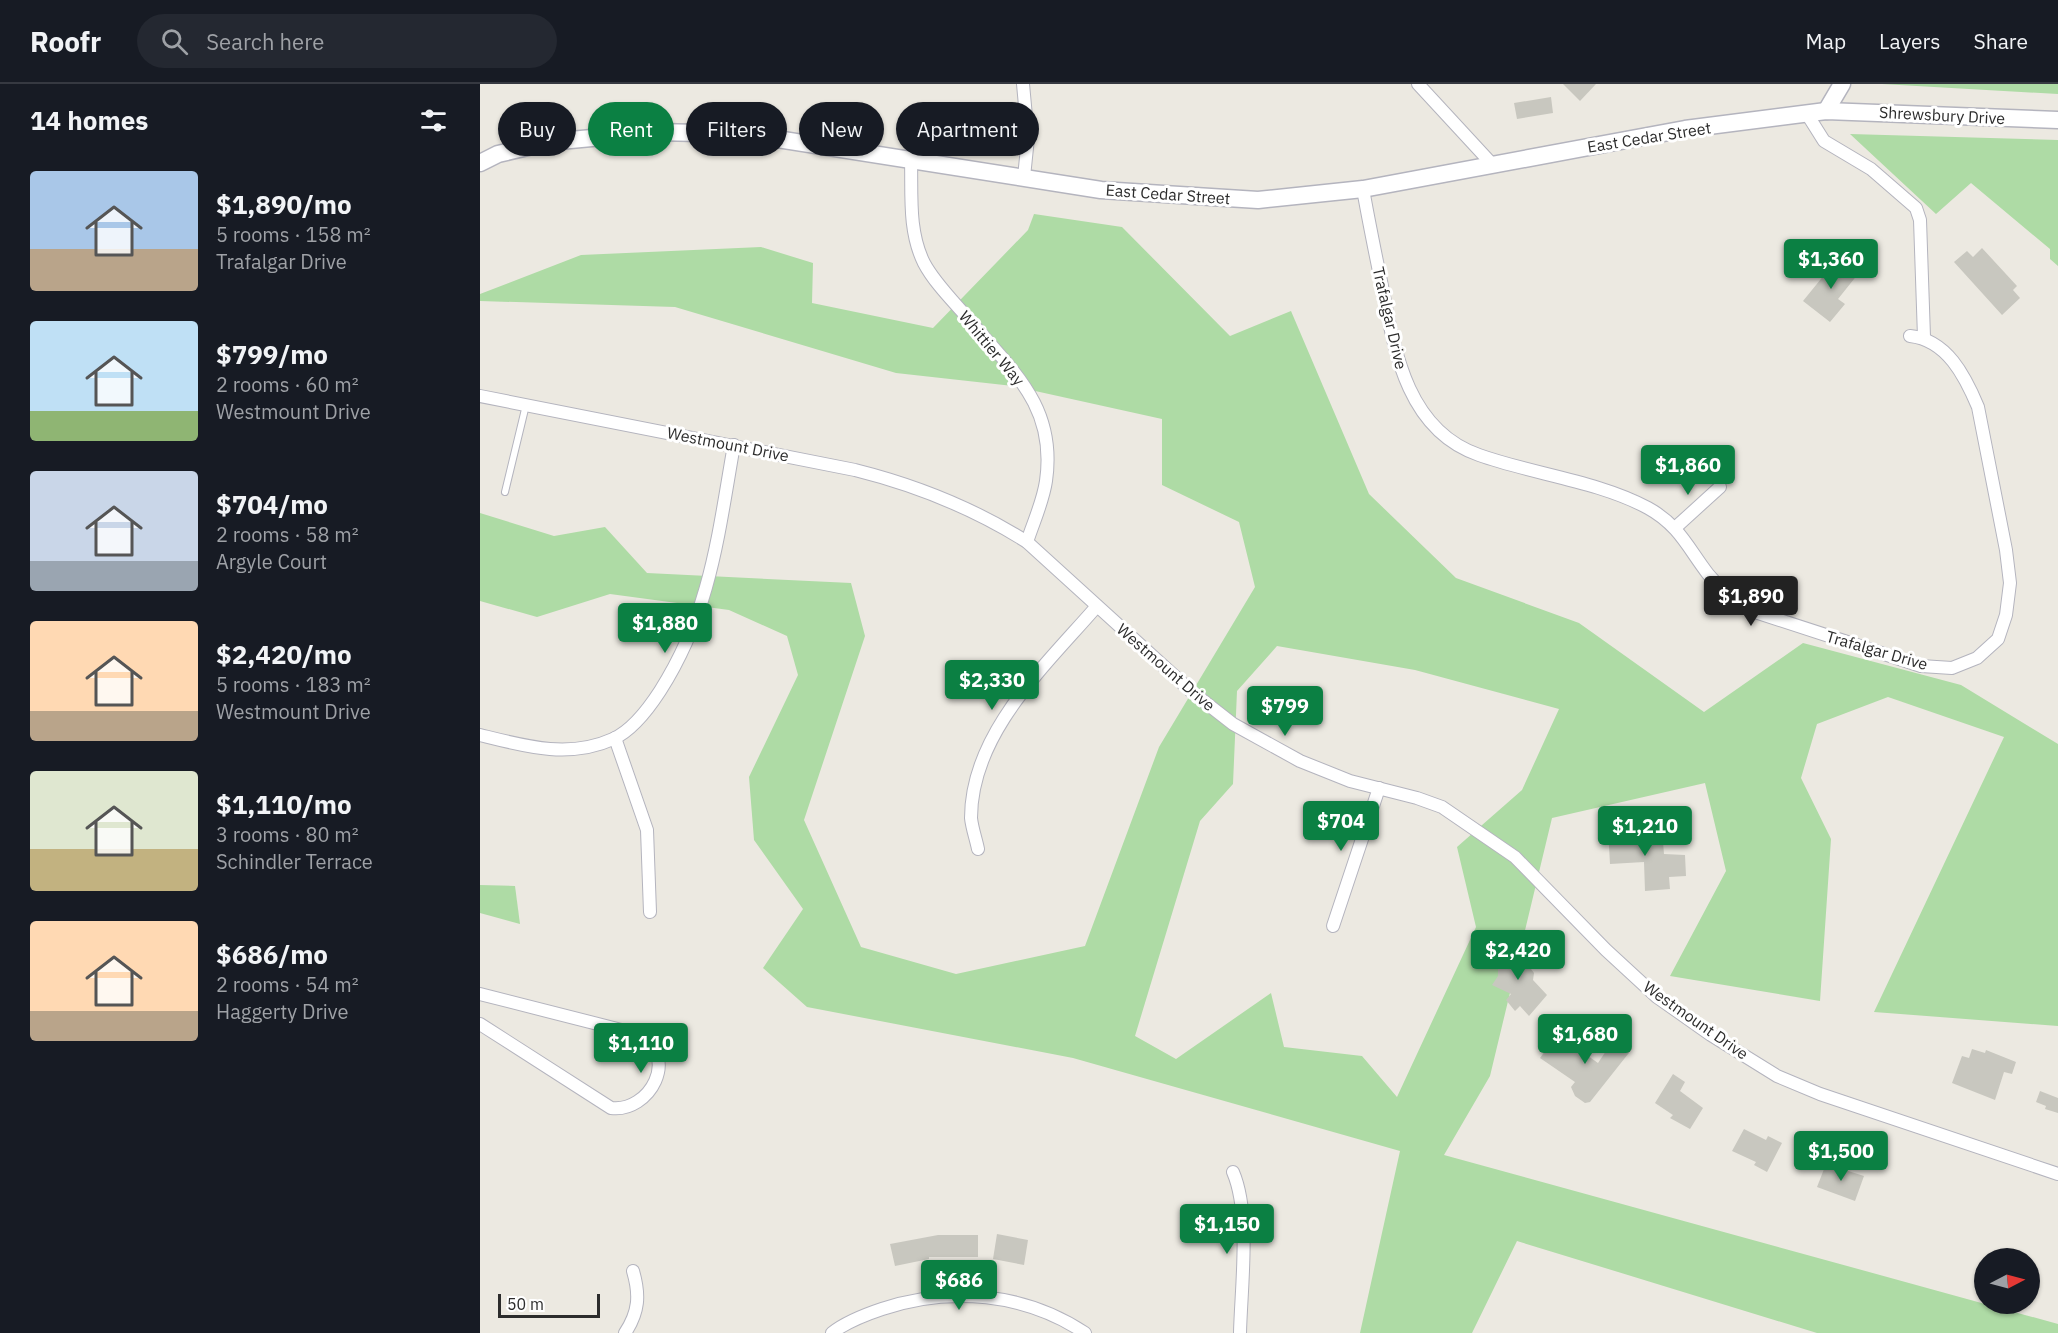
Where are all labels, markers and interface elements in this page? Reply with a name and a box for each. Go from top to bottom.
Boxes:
search box [137,14,557,68]
text: Roofr [30,23,101,60]
icon: search [158,25,191,58]
text: Search here [206,27,324,56]
text: Map [1806,27,1846,55]
text: Layers [1879,27,1941,55]
text: Share [1974,27,2028,55]
chip: Buy [498,102,576,156]
chip: Rent [588,102,674,156]
chip: Filters [686,102,787,156]
chip: New [799,102,884,156]
chip: Apartment [896,102,1039,156]
street label: Shrewsbury Drive [1878,102,2006,128]
text: 14 homes [30,103,148,137]
icon: filters [417,104,450,137]
street label: East Cedar Street [1586,117,1712,157]
street label: East Cedar Street [1105,180,1231,208]
text: $1,890/mo [216,187,352,221]
icon: home [78,195,150,267]
text: 5 rooms · 158 m² [216,221,371,248]
pin: $1,360 [1782,239,1880,290]
text: $1,360 [1798,245,1864,272]
text: Trafalgar Drive [216,248,347,275]
street label: Trafalgar Drive [1368,265,1412,371]
street label: Whittier Way [955,307,1029,389]
text: $799/mo [216,337,328,371]
icon: home [78,345,150,417]
text: 2 rooms · 60 m² [216,371,359,398]
text: Westmount Drive [216,398,371,425]
street label: Westmount Drive [665,422,791,466]
pin: $1,860 [1639,445,1737,496]
text: $1,860 [1655,451,1721,478]
text: $704/mo [216,487,328,521]
icon: home [78,495,150,567]
text: 2 rooms · 58 m² [216,521,359,548]
text: Argyle Court [216,548,327,575]
pin: $1,890 [1702,576,1800,627]
text: $1,890 [1718,582,1784,609]
pin: $1,880 [616,603,714,654]
text: $1,880 [632,609,698,636]
street label: Westmount Drive [1113,619,1219,715]
street label: Trafalgar Drive [1824,626,1930,674]
text: $2,420/mo [216,637,352,671]
icon: home [78,645,150,717]
pin: $2,330 [943,660,1041,711]
text: $2,330 [959,666,1025,693]
text: 5 rooms · 183 m² [216,671,371,698]
pin: $799 [1249,686,1321,737]
text: $799 [1261,692,1309,719]
text: Westmount Drive [216,698,371,725]
text: $1,110/mo [216,787,352,821]
icon: home [78,795,150,867]
pin: $704 [1305,801,1377,852]
pin: $1,210 [1596,806,1694,857]
text: $704 [1317,807,1365,834]
text: $1,210 [1612,812,1678,839]
text: 3 rooms · 80 m² [216,821,359,848]
text: Schindler Terrace [216,848,373,875]
pin: $2,420 [1469,930,1567,981]
text: $2,420 [1485,936,1551,963]
text: $686/mo [216,937,328,971]
icon: home [78,945,150,1017]
text: 2 rooms · 54 m² [216,971,359,998]
street label: Westmount Drive [1640,976,1753,1064]
text: Haggerty Drive [216,998,348,1025]
pin: $1,680 [1536,1014,1634,1065]
text: $1,680 [1552,1020,1618,1047]
pin: $1,110 [592,1023,690,1074]
text: $1,110 [608,1029,674,1056]
pin: $1,500 [1792,1131,1890,1182]
text: $1,500 [1808,1137,1874,1164]
pin: $1,150 [1178,1204,1276,1255]
text: $1,150 [1194,1210,1260,1237]
north arrow [1974,1248,2040,1314]
map controls [1974,1248,2040,1314]
pin: $686 [923,1260,995,1311]
text: $686 [935,1266,983,1293]
scale bar [498,1291,600,1318]
text: 50 m [507,1294,544,1314]

